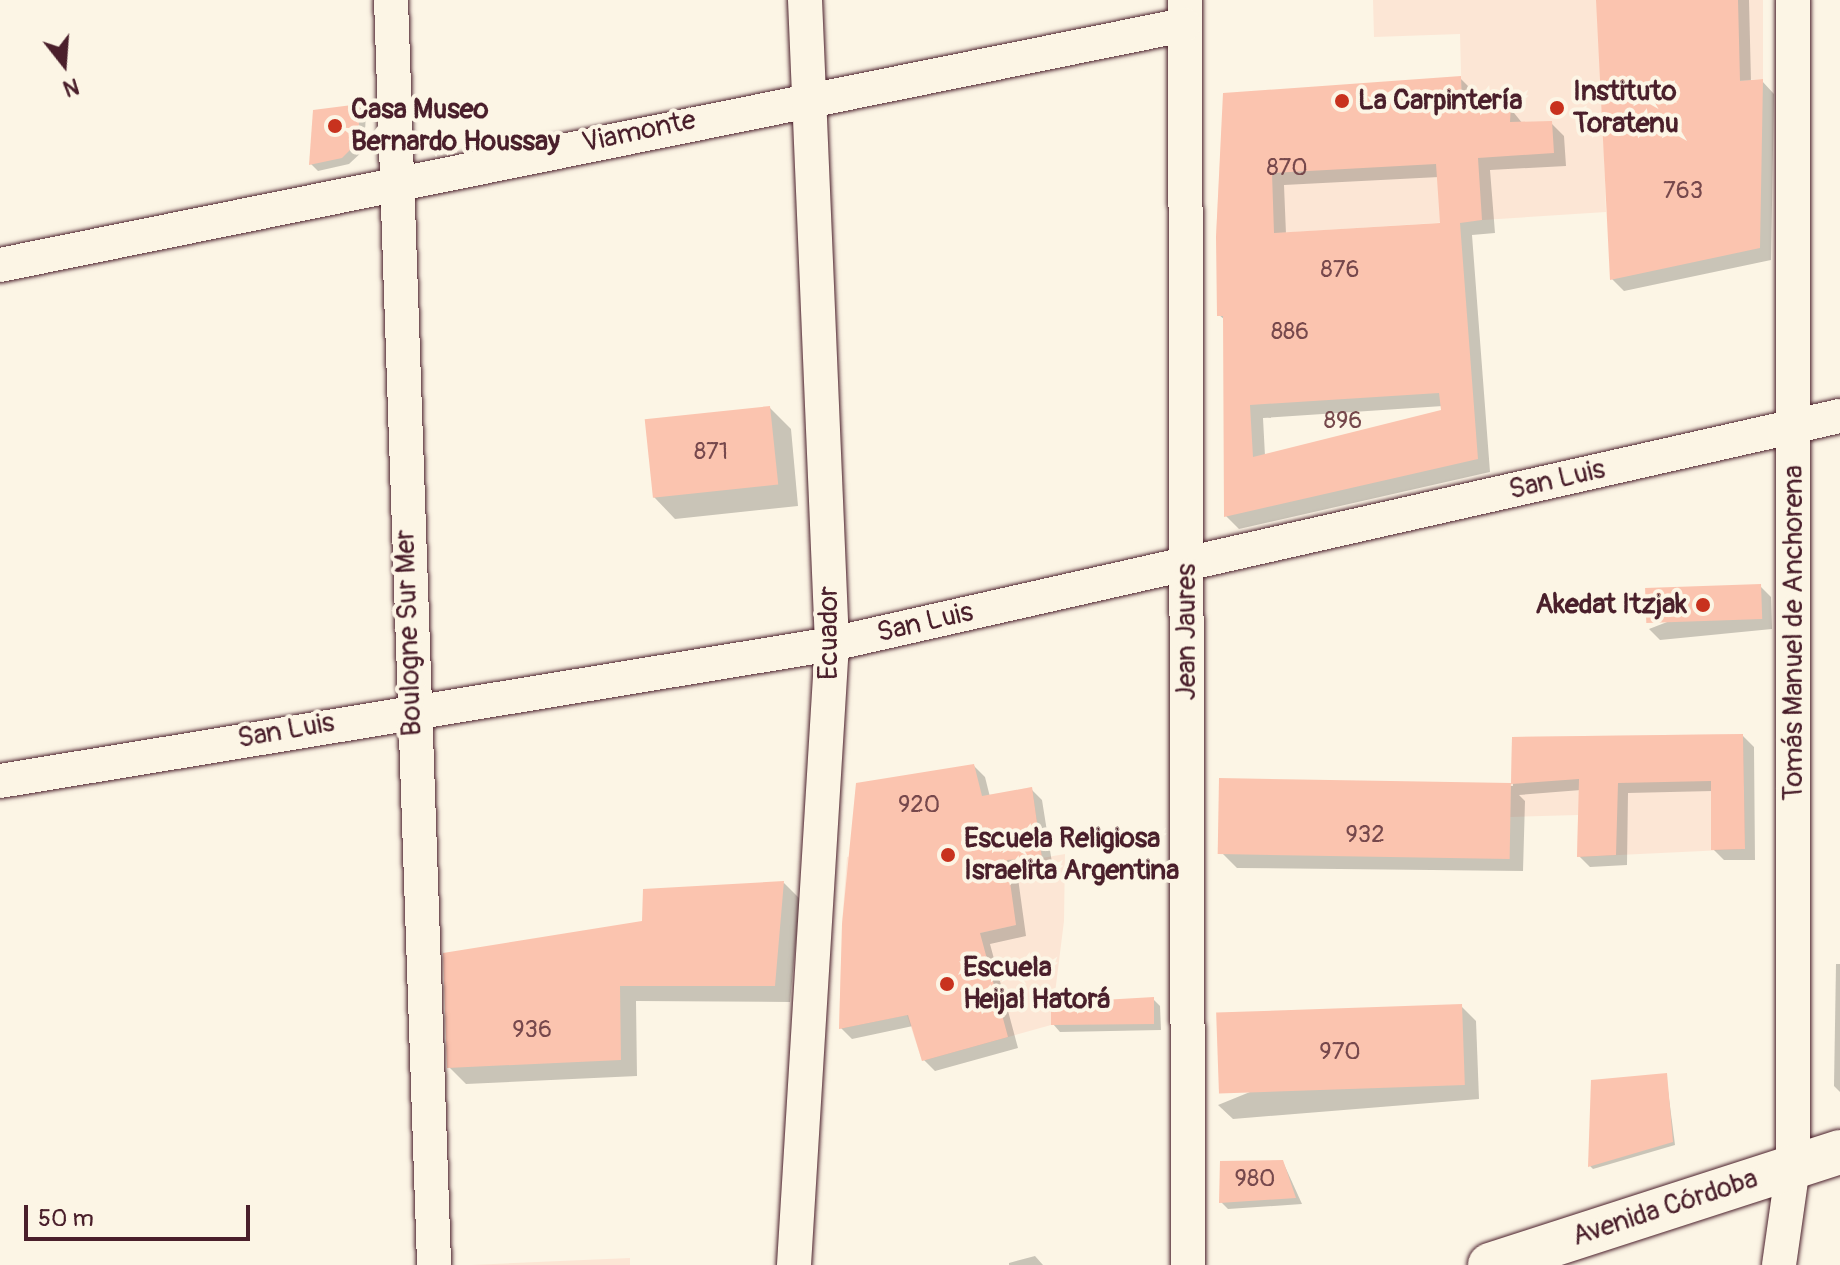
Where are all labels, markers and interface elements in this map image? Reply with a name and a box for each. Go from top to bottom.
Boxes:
north arrow [24,24,104,104]
text: N [60,71,82,103]
place label: Instituto Toratenu [1573,75,1679,141]
place label: La Carpintería [1358,84,1523,118]
marker: La Carpintería [1333,92,1351,110]
place label: Casa Museo Bernardo Houssay [351,93,560,159]
marker: Instituto Toratenu [1548,99,1566,117]
street label: Viamonte [579,104,699,160]
marker: Casa Museo Bernardo Houssay [326,117,344,135]
house number: 870 [1266,154,1308,182]
house number: 763 [1663,177,1703,205]
house number: 876 [1321,256,1359,284]
house number: 886 [1271,318,1309,346]
house number: 896 [1324,407,1362,435]
house number: 871 [694,438,728,466]
street label: San Luis [1506,453,1608,507]
street label: Tomás Manuel de Anchorena [1777,465,1811,801]
street label: Boulogne Sur Mer [389,529,429,737]
street label: Jean Jaures [1170,563,1204,701]
street label: Ecuador [812,586,846,680]
place label: Akedat Itzjak [1535,588,1687,622]
street label: San Luis [874,596,976,650]
marker: Akedat Itzjak [1694,596,1712,614]
street label: San Luis [235,706,337,756]
house number: 920 [898,791,940,819]
house number: 932 [1345,821,1385,849]
place label: Escuela Religiosa Israelita Argentina [964,822,1179,888]
marker: Escuela Religiosa Israelita Argentina [939,846,957,864]
place label: Escuela Heijal Hatorá [963,951,1110,1017]
marker: Escuela Heijal Hatorá [938,975,956,993]
house number: 936 [512,1016,552,1044]
house number: 970 [1319,1038,1361,1066]
street label: Avenida Córdoba [1568,1162,1762,1254]
house number: 980 [1235,1165,1275,1193]
scale bar [28,1189,254,1239]
text: 50 m [38,1204,94,1233]

